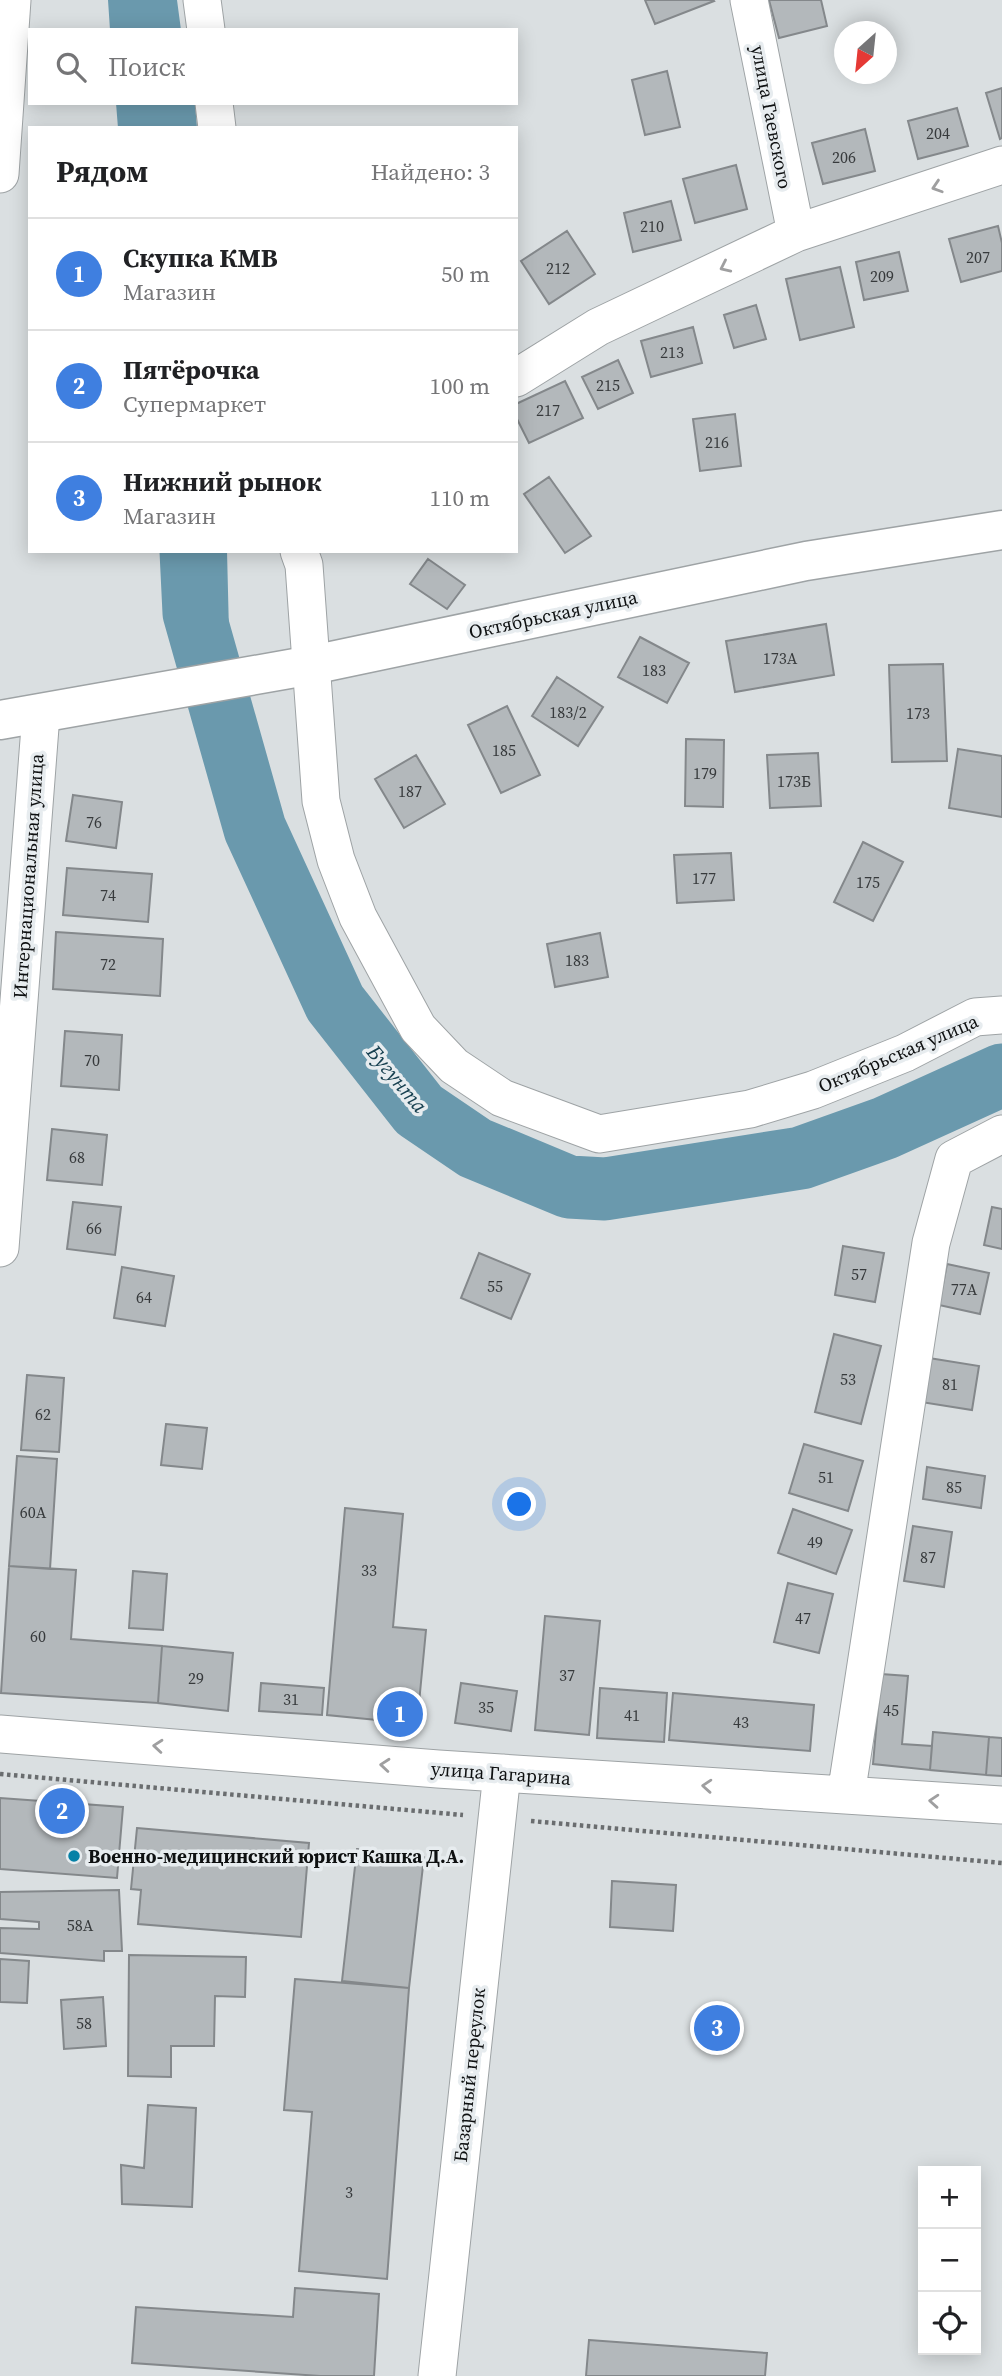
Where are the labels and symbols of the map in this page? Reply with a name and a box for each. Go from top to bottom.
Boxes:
north arrow [834,21,897,84]
street label: улица Гаевского [745,43,799,191]
house number: 204 [926,122,950,144]
house number: 206 [832,146,856,168]
one-way arrow [932,178,944,193]
house number: 210 [640,215,664,237]
house number: 207 [966,246,990,268]
house number: 212 [546,257,570,279]
one-way arrow [720,259,732,273]
house number: 209 [870,265,894,287]
house number: 213 [660,341,684,363]
house number: 215 [596,374,620,396]
house number: 217 [536,399,560,421]
house number: 216 [705,431,729,453]
street label: Октябрьская улица [466,583,640,645]
house number: 173А [763,647,798,669]
house number: 183 [642,659,666,681]
house number: 183/2 [549,701,587,723]
house number: 173 [906,702,930,724]
house number: 185 [492,739,516,761]
street label: Интернациональная улица [6,752,50,999]
house number: 179 [693,762,717,784]
house number: 173Б [777,770,811,792]
house number: 187 [398,780,422,802]
house number: 76 [86,811,102,833]
house number: 177 [692,867,716,889]
house number: 175 [856,871,880,893]
house number: 74 [100,884,116,906]
house number: 183 [565,949,589,971]
house number: 72 [100,953,116,975]
street label: Октябрьская улица [814,1007,982,1099]
water label: Бугунта [360,1038,434,1119]
house number: 70 [84,1049,100,1071]
house number: 68 [69,1146,85,1168]
house number: 66 [86,1217,102,1239]
house number: 57 [851,1263,867,1285]
house number: 55 [487,1275,503,1297]
house number: 77А [951,1278,978,1300]
house number: 64 [136,1286,152,1308]
house number: 53 [840,1368,856,1390]
house number: 81 [942,1373,958,1395]
house number: 62 [35,1403,51,1425]
house number: 51 [818,1466,834,1488]
house number: 85 [946,1476,962,1498]
your location [502,1487,536,1521]
house number: 60А [20,1501,47,1523]
house number: 49 [807,1531,823,1553]
house number: 87 [920,1546,936,1568]
house number: 33 [361,1559,377,1581]
house number: 47 [795,1607,811,1629]
house number: 60 [30,1625,46,1647]
house number: 37 [559,1664,575,1686]
house number: 29 [188,1667,204,1689]
house number: 31 [283,1688,299,1710]
pin: 1 [377,1688,423,1740]
house number: 35 [478,1696,494,1718]
house number: 45 [883,1699,899,1721]
house number: 41 [624,1704,640,1726]
house number: 43 [733,1711,749,1733]
one-way arrow [152,1739,163,1754]
street label: улица Гагарина [430,1755,572,1791]
one-way arrow [379,1758,390,1773]
one-way arrow [701,1779,712,1794]
pin: 2 [39,1785,85,1837]
one-way arrow [928,1794,939,1809]
place label: Военно-медицинский юрист Кашка Д.А. [88,1843,464,1869]
marker: Военно-медицинский юрист Кашка Д.А. [66,1848,82,1864]
house number: 58А [67,1914,94,1936]
street label: Базарный переулок [447,1986,491,2163]
pin: 3 [694,2002,740,2054]
house number: 58 [76,2012,92,2034]
house number: 3 [345,2181,353,2203]

